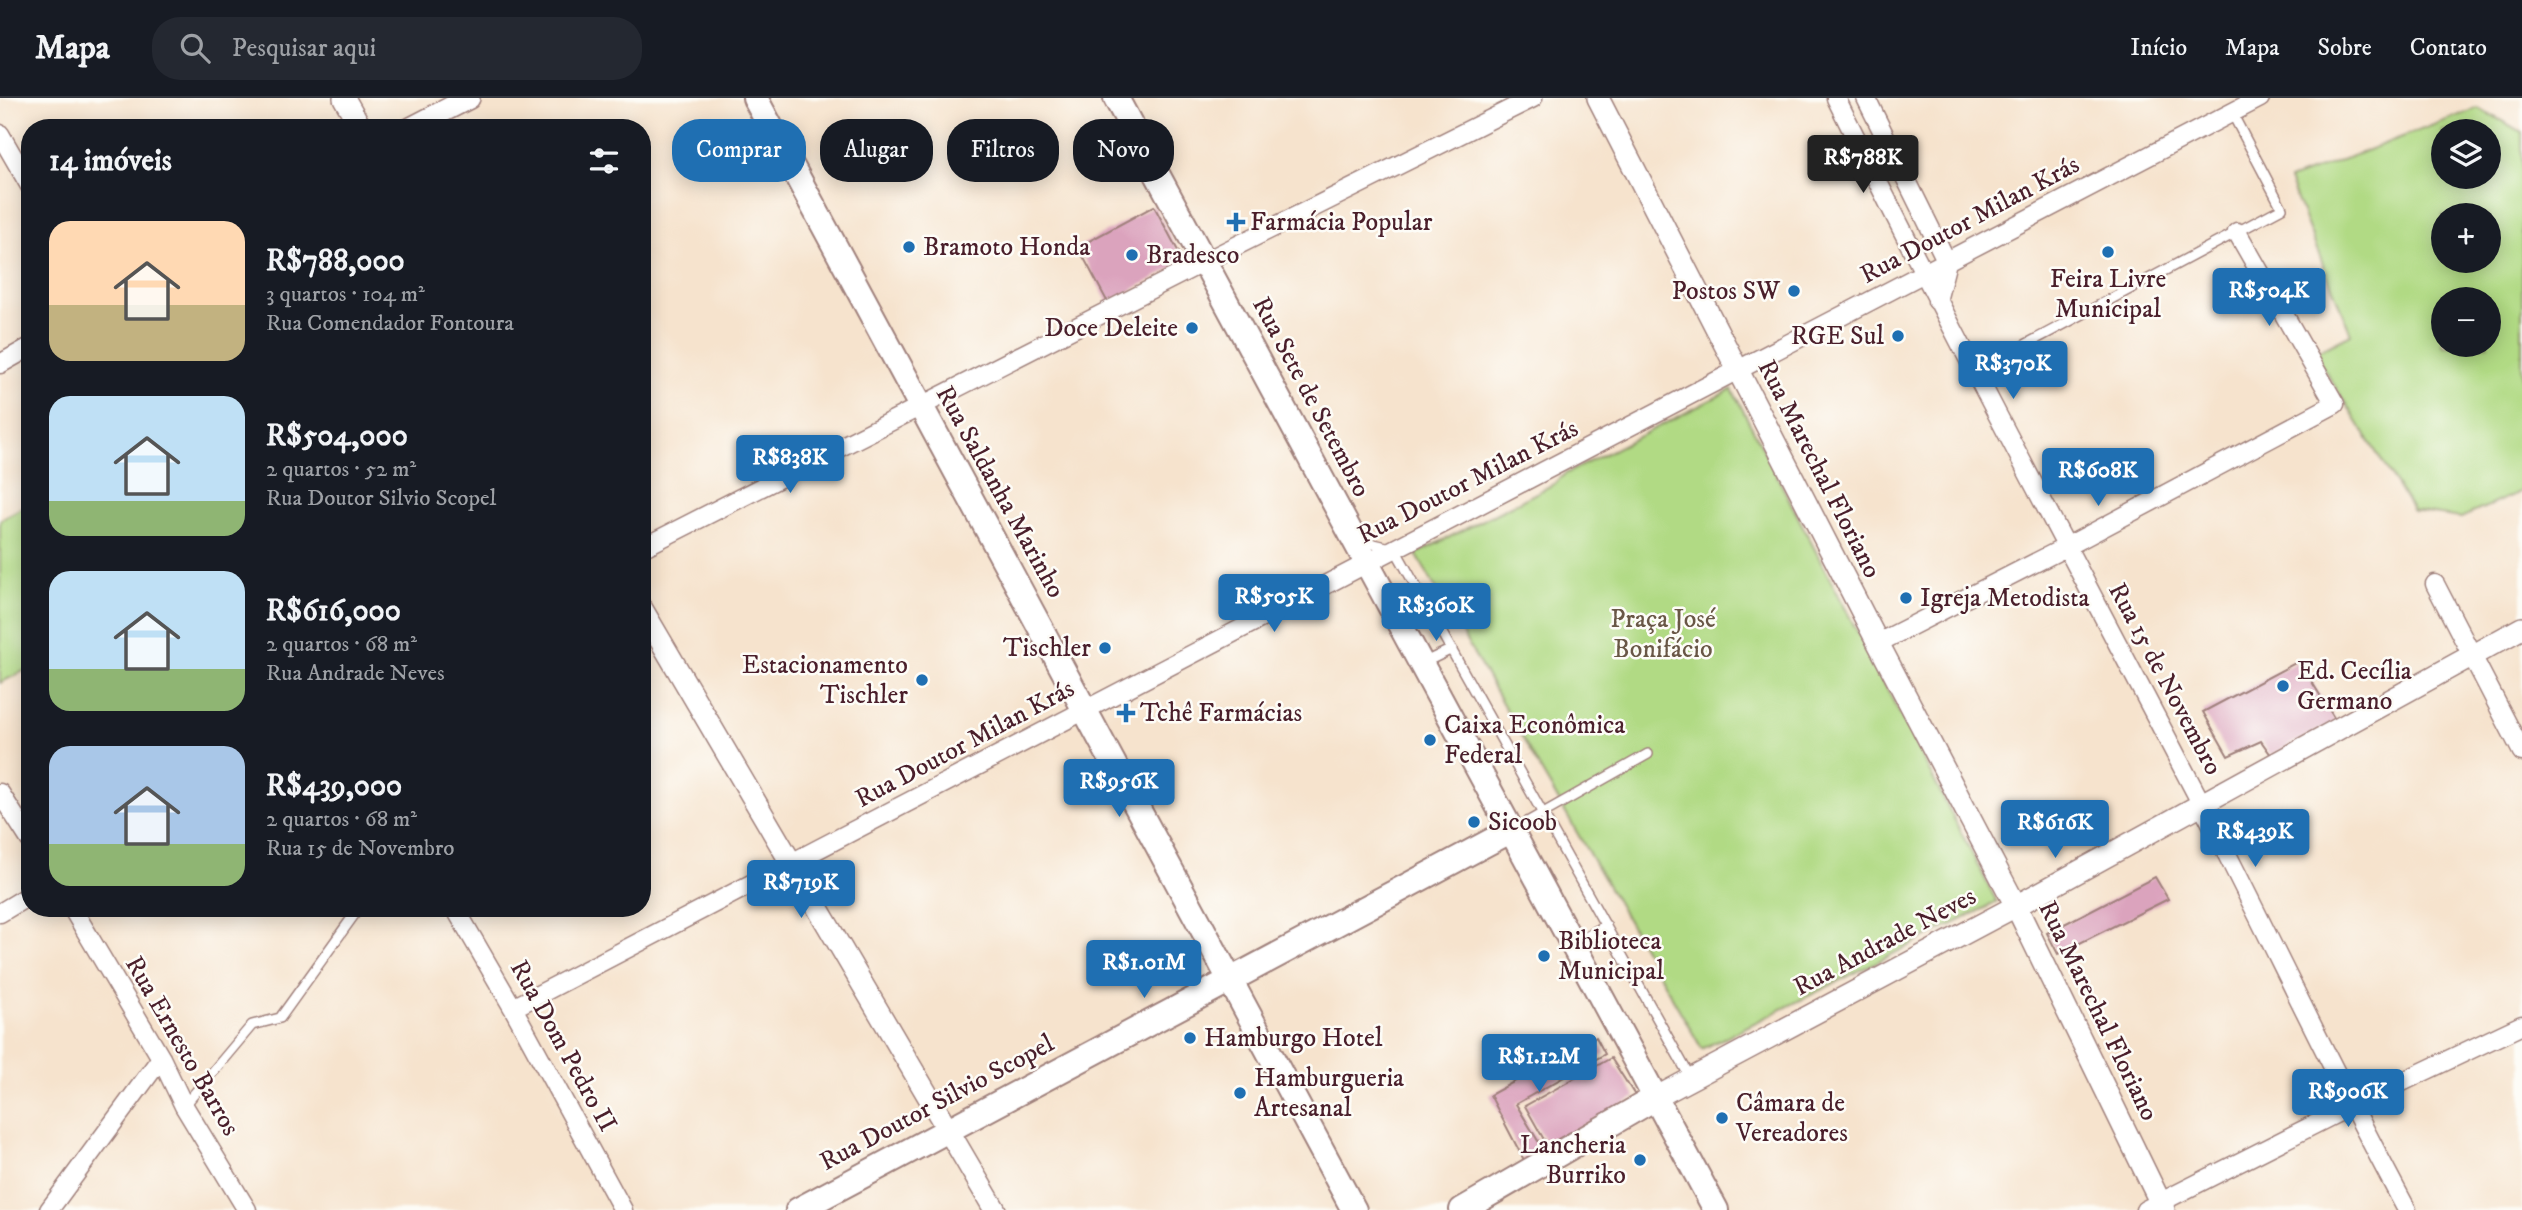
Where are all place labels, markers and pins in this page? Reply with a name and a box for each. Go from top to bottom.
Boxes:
pin: R$788K [1806,136,1920,195]
place label: Farmácia Popular [1250,206,1433,239]
marker: Farmácia Popular [1228,214,1244,230]
place label: Bramoto Honda [923,231,1090,264]
marker: Bramoto Honda [901,239,917,255]
place label: Bradesco [1146,239,1239,272]
marker: Feira Livre Municipal [2100,244,2116,260]
marker: Bradesco [1124,247,1140,263]
place label: Feira Livre Municipal [2050,263,2166,326]
pin: R$504K [2212,268,2326,328]
place label: Postos SW [1671,275,1781,308]
marker: Postos SW [1786,283,1802,299]
place label: Doce Deleite [1044,312,1178,345]
marker: Doce Deleite [1184,320,1200,336]
place label: RGE Sul [1791,320,1884,353]
marker: RGE Sul [1890,328,1906,344]
pin: R$370K [1956,342,2070,401]
pin: R$838K [733,436,847,495]
pin: R$608K [2041,448,2155,508]
pin: R$505K [1217,574,1331,634]
place label: Igreja Metodista [1920,582,2090,615]
pin: R$360K [1379,584,1493,643]
marker: Igreja Metodista [1898,590,1914,606]
place label: Tischler [1003,632,1091,665]
marker: Tischler [1097,640,1113,656]
place label: Estacionamento Tischler [742,649,908,712]
place label: Ed. Cecília Germano [2297,655,2412,718]
marker: Estacionamento Tischler [914,672,930,688]
marker: Ed. Cecília Germano [2275,678,2291,694]
place label: Tchê Farmácias [1140,697,1302,730]
marker: Tchê Farmácias [1118,705,1134,721]
place label: Caixa Econômica Federal [1444,709,1625,772]
marker: Caixa Econômica Federal [1422,732,1438,748]
pin: R$956K [1062,760,1176,819]
pin: R$616K [1998,800,2112,860]
place label: Sicoob [1488,806,1557,839]
pin: R$439K [2198,810,2312,869]
marker: Sicoob [1466,814,1482,830]
pin: R$719K [744,860,858,920]
place label: Biblioteca Municipal [1558,925,1664,988]
pin: R$1.01M [1079,940,1209,1000]
marker: Biblioteca Municipal [1536,948,1552,964]
place label: Hamburgo Hotel [1204,1022,1383,1055]
marker: Hamburgo Hotel [1182,1030,1198,1046]
pin: R$1.12M [1474,1034,1604,1094]
place label: Hamburgueria Artesanal [1254,1062,1404,1125]
pin: R$906K [2291,1070,2405,1129]
marker: Hamburgueria Artesanal [1232,1085,1248,1101]
place label: Câmara de Vereadores [1735,1087,1848,1150]
marker: Câmara de Vereadores [1714,1110,1730,1126]
place label: Lancheria Burriko [1520,1129,1626,1192]
marker: Lancheria Burriko [1632,1152,1648,1168]

